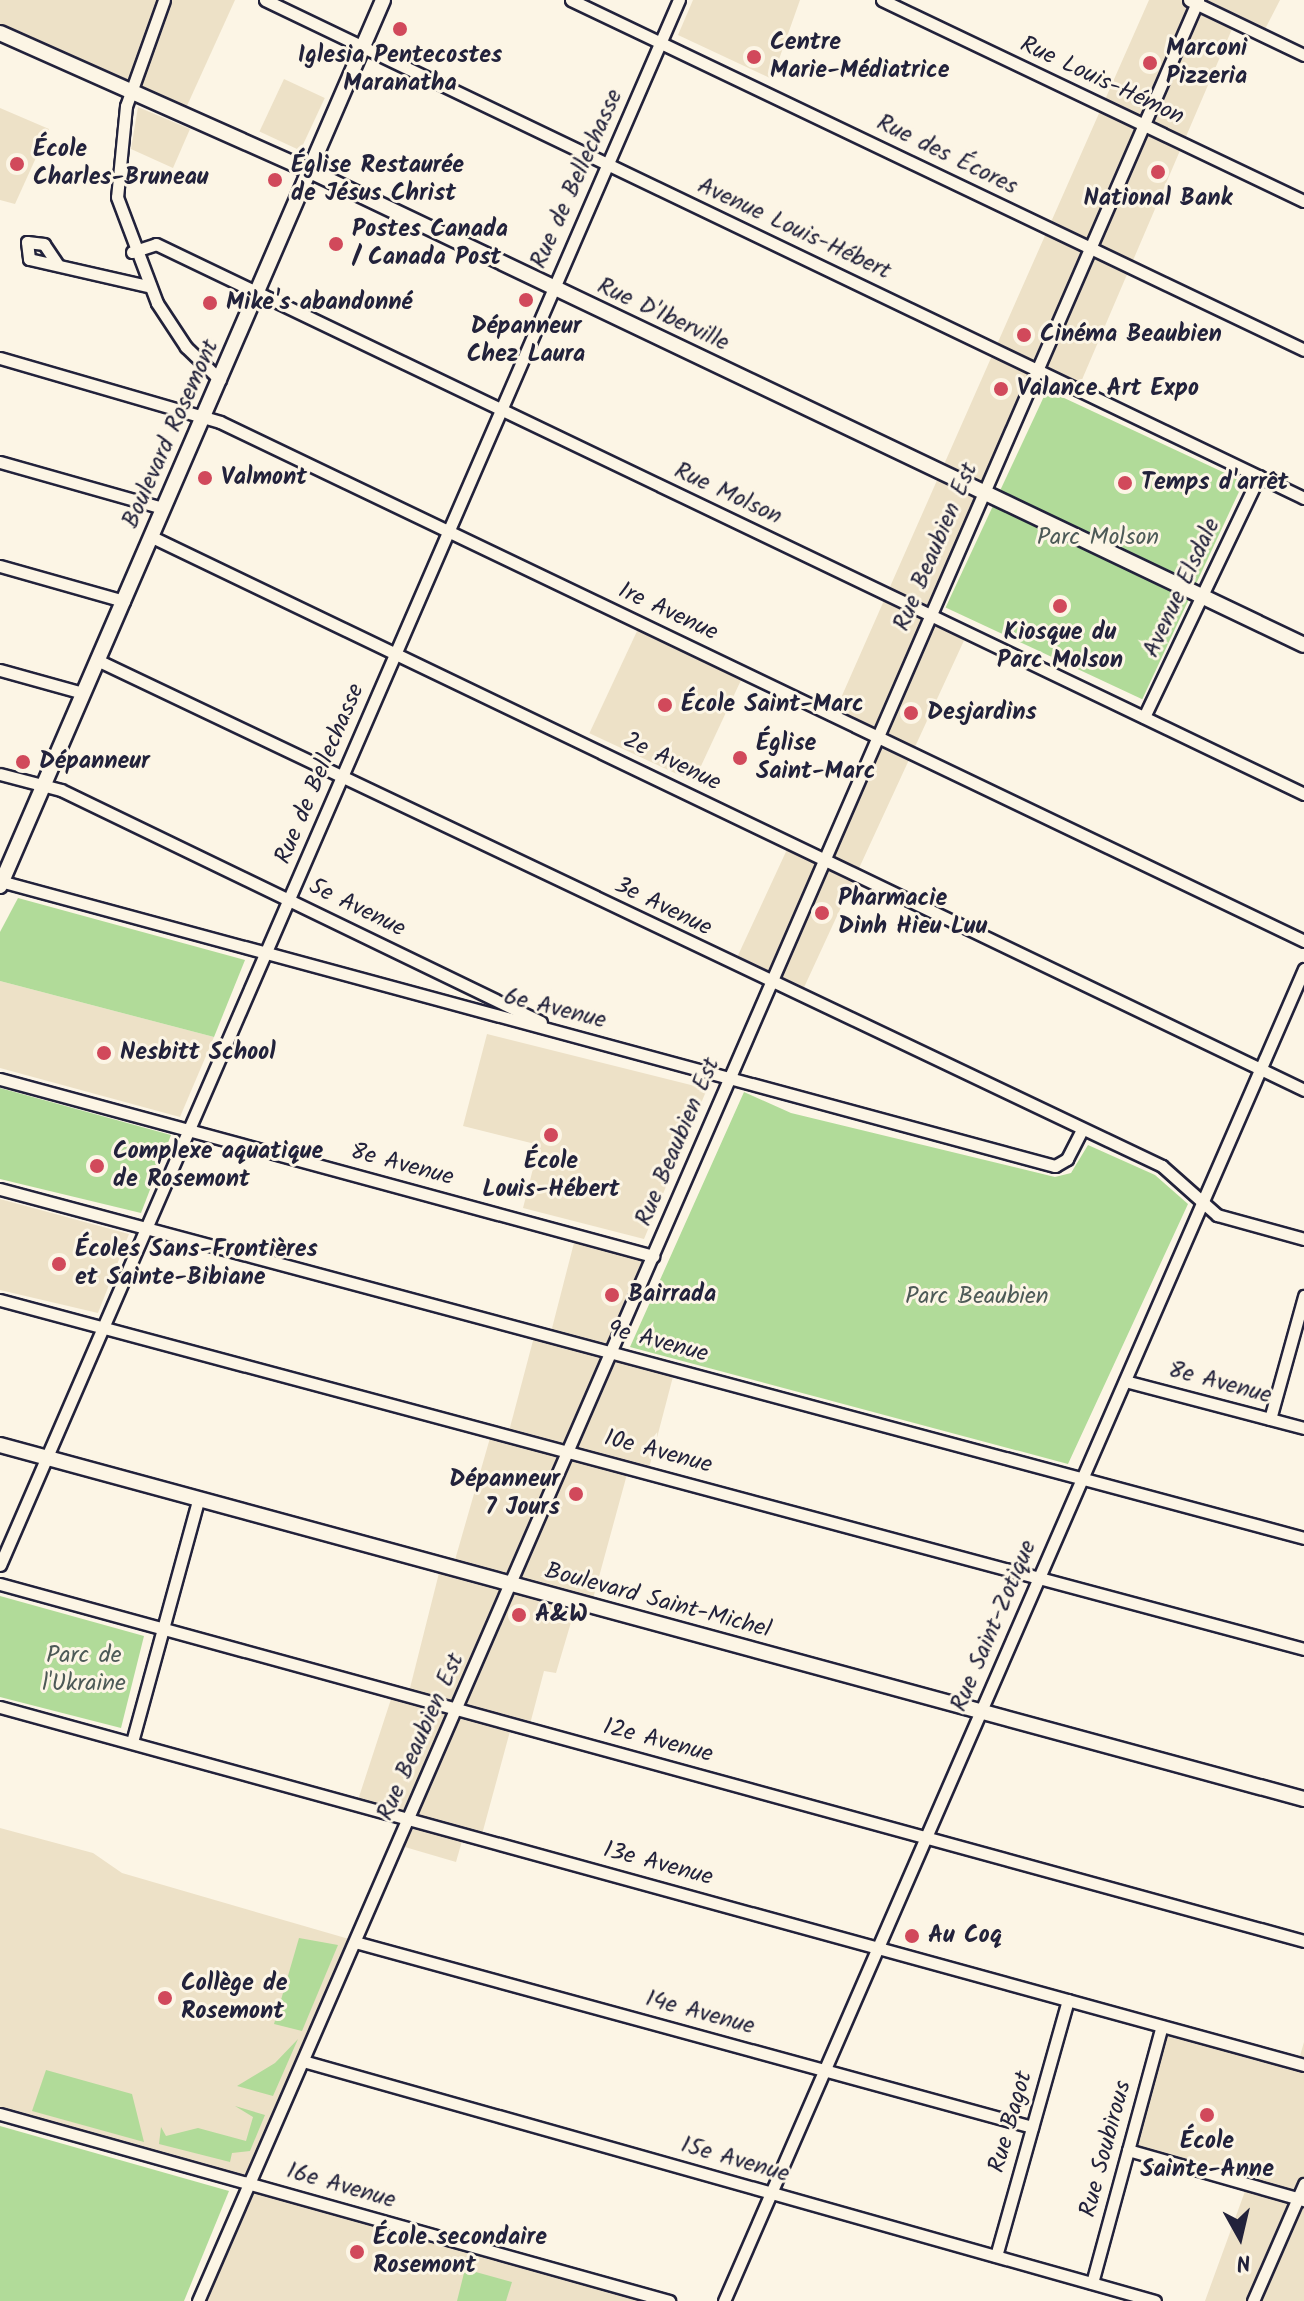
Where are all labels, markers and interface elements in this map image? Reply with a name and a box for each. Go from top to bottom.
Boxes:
marker: Iglesia Pentecostes Maranatha [391,20,409,38]
place label: Centre Marie-Médiatrice [770,29,949,85]
street label: Rue Louis-Hémon [1015,30,1189,132]
place label: Marconi Pizzeria [1166,35,1247,91]
place label: Iglesia Pentecostes Maranatha [298,42,502,98]
marker: Centre Marie-Médiatrice [745,48,763,66]
marker: Marconi Pizzeria [1141,54,1159,72]
street label: Rue de Bellechasse [525,85,629,273]
street label: Rue des Écores [872,108,1022,202]
place label: École Charles-Bruneau [33,136,209,192]
place label: Église Restaurée de Jésus Christ [291,152,464,208]
marker: École Charles-Bruneau [8,155,26,173]
marker: National Bank [1149,163,1167,181]
marker: Église Restaurée de Jésus Christ [266,171,284,189]
street label: Avenue Louis-Hébert [693,172,895,286]
place label: National Bank [1084,185,1232,213]
place label: Postes Canada / Canada Post [352,216,508,272]
marker: Postes Canada / Canada Post [327,235,345,253]
street label: Rue D'Iberville [593,272,733,358]
place label: Mike's abandonné [226,289,412,317]
marker: Dépanneur Chez Laura [517,291,535,309]
marker: Mike's abandonné [201,294,219,312]
place label: Dépanneur Chez Laura [467,313,585,369]
place label: Cinéma Beaubien [1040,321,1222,349]
marker: Cinéma Beaubien [1015,326,1033,344]
street label: Boulevard Rosemont [117,335,225,533]
place label: Valance Art Expo [1017,375,1199,403]
marker: Valance Art Expo [992,380,1010,398]
street label: Rue Molson [670,457,786,531]
street label: Rue Beaubien Est [888,459,984,635]
place label: Valmont [221,464,307,492]
marker: Valmont [196,469,214,487]
place label: Temps d'arrêt [1141,469,1288,497]
marker: Temps d'arrêt [1116,474,1134,492]
street label: Avenue Elsdale [1137,514,1227,662]
park label: Parc Molson [1037,524,1159,552]
street label: 1re Avenue [614,576,722,648]
marker: Kiosque du Parc Molson [1051,597,1069,615]
place label: Kiosque du Parc Molson [997,619,1123,675]
street label: Rue de Bellechasse [269,680,371,868]
place label: École Saint-Marc [681,691,864,719]
marker: École Saint-Marc [656,696,674,714]
place label: Desjardins [927,699,1037,727]
marker: Desjardins [902,704,920,722]
street label: 2e Avenue [618,726,726,798]
place label: Église Saint-Marc [756,730,875,786]
place label: Dépanneur [39,748,150,776]
marker: Église Saint-Marc [731,749,749,767]
marker: Dépanneur [14,753,32,771]
street label: 3e Avenue [610,871,716,943]
street label: 5e Avenue [304,872,410,944]
place label: Pharmacie Dinh Hieu Luu [838,885,987,941]
marker: Pharmacie Dinh Hieu Luu [813,904,831,922]
street label: 6e Avenue [501,982,609,1036]
place label: Nesbitt School [120,1039,276,1067]
marker: Nesbitt School [95,1044,113,1062]
street label: Rue Beaubien Est [630,1054,726,1230]
marker: École Louis-Hébert [542,1126,560,1144]
street label: 8e Avenue [347,1137,457,1193]
place label: Complexe aquatique de Rosemont [113,1138,323,1194]
place label: École Louis-Hébert [482,1148,620,1204]
marker: Complexe aquatique de Rosemont [88,1157,106,1175]
place label: Écoles Sans-Frontières et Sainte-Bibiane [75,1236,318,1292]
marker: Écoles Sans-Frontières et Sainte-Bibiane [50,1255,68,1273]
place label: Bairrada [628,1281,716,1309]
park label: Parc Beaubien [905,1283,1049,1311]
marker: Bairrada [603,1286,621,1304]
street label: 9e Avenue [605,1315,711,1369]
street label: 8e Avenue [1165,1355,1275,1411]
street label: 10e Avenue [601,1424,715,1480]
place label: Dépanneur 7 Jours [449,1466,560,1522]
marker: Dépanneur 7 Jours [567,1485,585,1503]
street label: Rue Saint-Zotique [945,1536,1043,1716]
street label: Boulevard Saint-Michel [542,1557,774,1645]
place label: A&W [535,1601,588,1629]
marker: A&W [510,1606,528,1624]
park label: Parc de l'Ukraine [42,1642,126,1698]
street label: Rue Beaubien Est [371,1649,471,1825]
street label: 12e Avenue [600,1713,716,1769]
street label: 13e Avenue [600,1836,716,1892]
place label: Au Coq [928,1922,1002,1950]
marker: Au Coq [903,1927,921,1945]
place label: Collège de Rosemont [181,1970,288,2026]
street label: 14e Avenue [642,1985,758,2041]
marker: Collège de Rosemont [156,1989,174,2007]
street label: Rue Bagot [983,2068,1039,2176]
street label: Rue Soubirous [1074,2078,1138,2220]
marker: École Sainte-Anne [1198,2106,1216,2124]
place label: École Sainte-Anne [1140,2128,1274,2184]
street label: 15e Avenue [677,2131,793,2189]
street label: 16e Avenue [283,2157,399,2215]
north arrow [1200,2197,1280,2277]
place label: École secondaire Rosemont [373,2224,547,2280]
marker: École secondaire Rosemont [348,2243,366,2261]
text: N [1234,2243,1253,2280]

